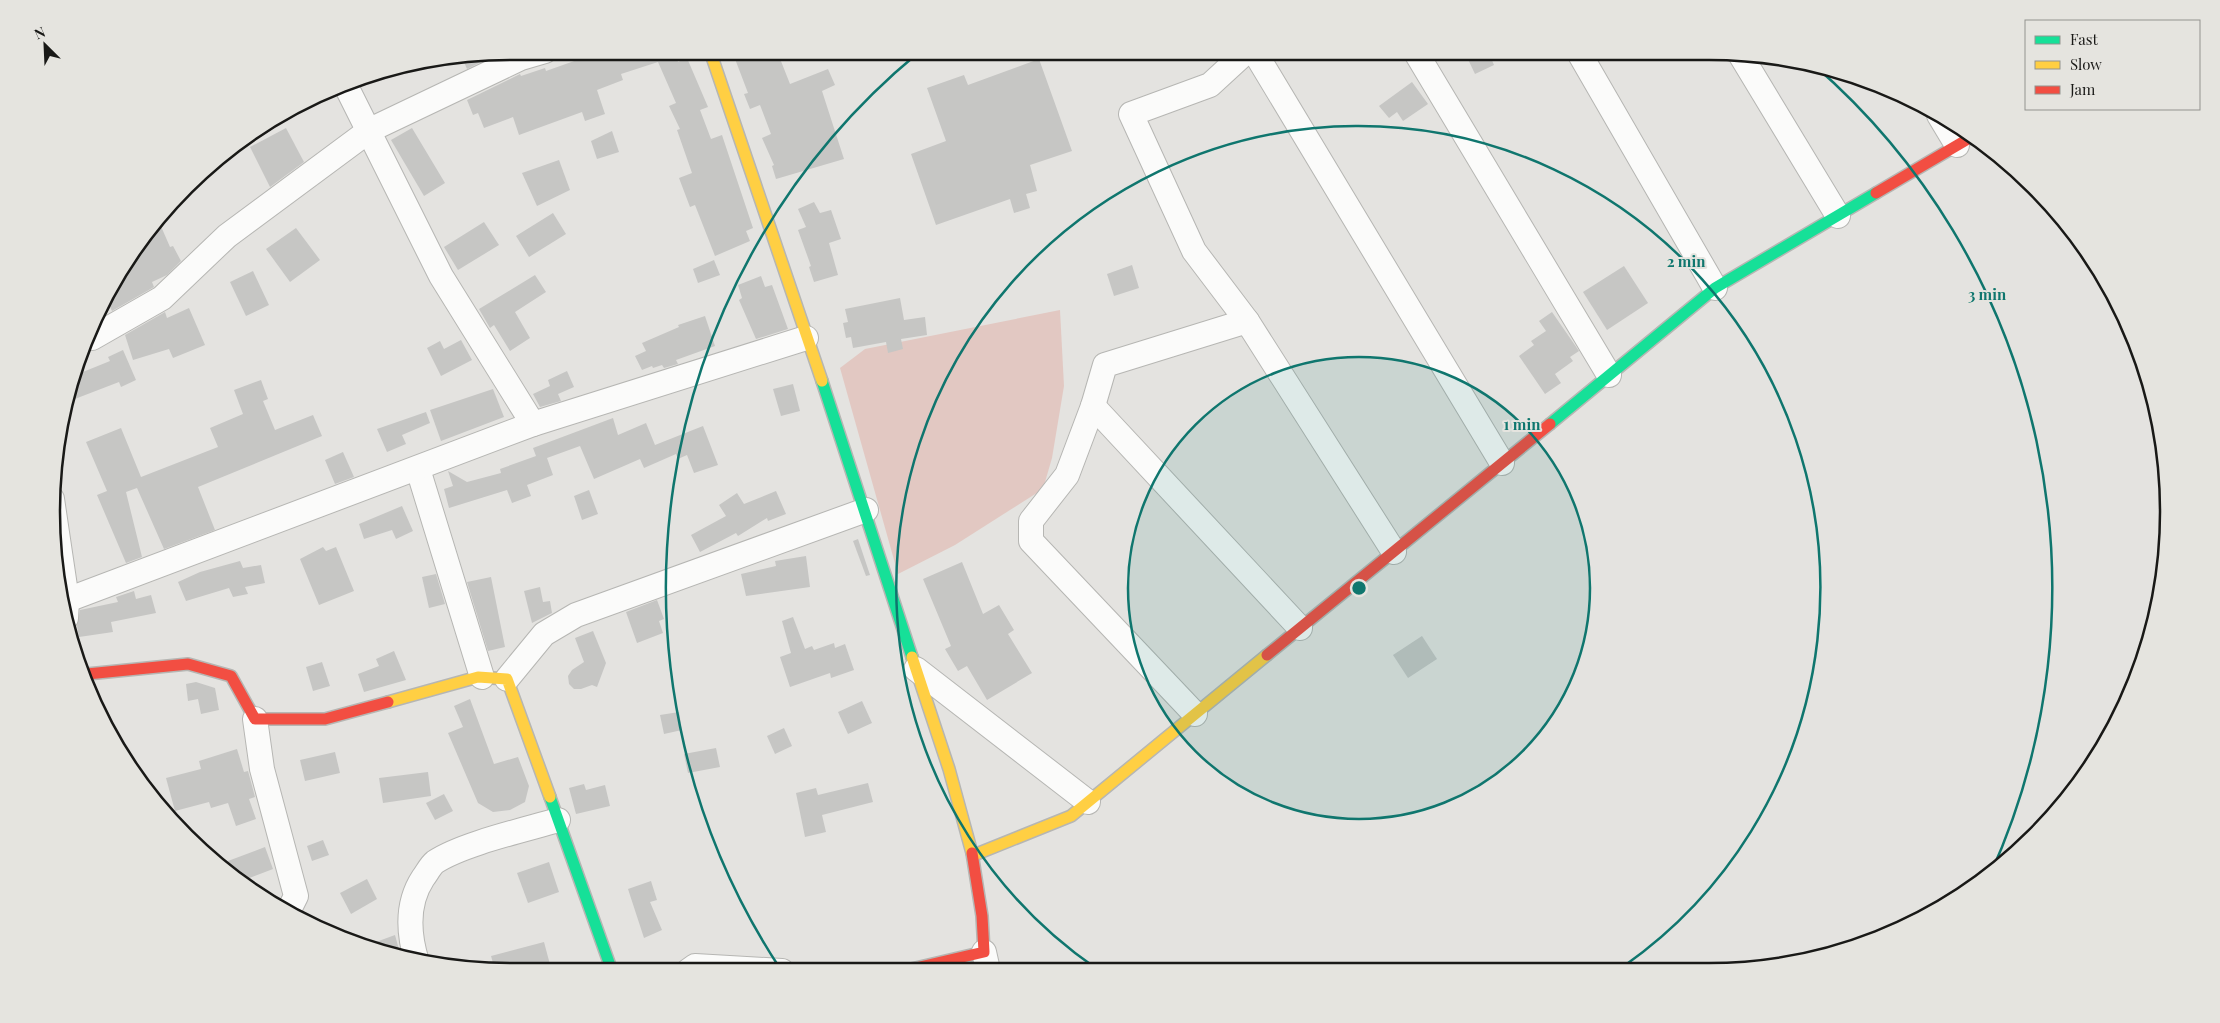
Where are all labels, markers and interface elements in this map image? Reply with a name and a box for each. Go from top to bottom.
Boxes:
north arrow [20,20,70,70]
legend [2025,20,2200,110]
text: N [31,22,48,43]
text: Fast [2070,29,2099,49]
text: Slow [2070,54,2102,74]
text: Jam [2069,79,2096,99]
text: 2 min [1667,251,1706,271]
text: 3 min [1968,284,2007,304]
text: 1 min [1504,414,1541,434]
centre of rings [1350,579,1368,597]

